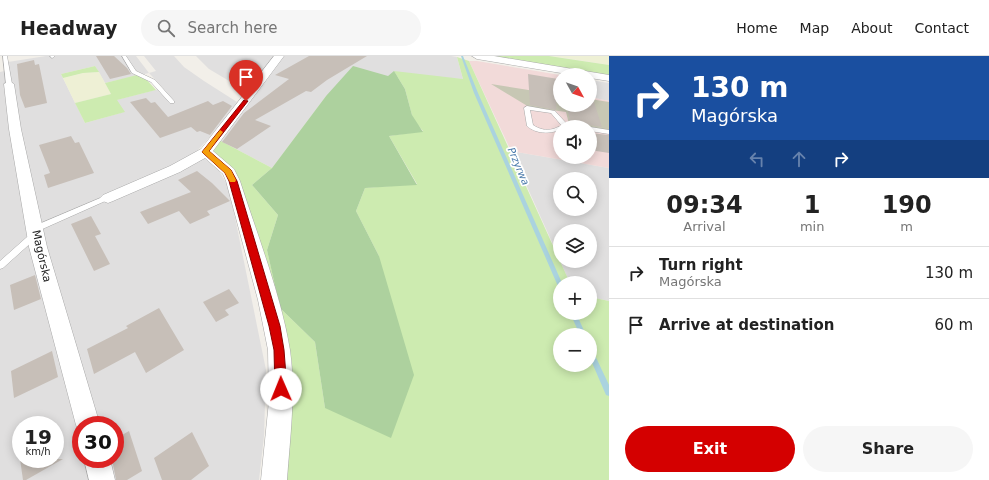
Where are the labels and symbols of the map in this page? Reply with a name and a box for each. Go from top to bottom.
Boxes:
pin [229,60,263,101]
north arrow [553,68,597,112]
water label: Przyrwa [506,146,531,187]
street label: Magórska [29,229,54,283]
position arrow [260,368,302,410]
speed limit sign: 30 [72,416,124,468]

